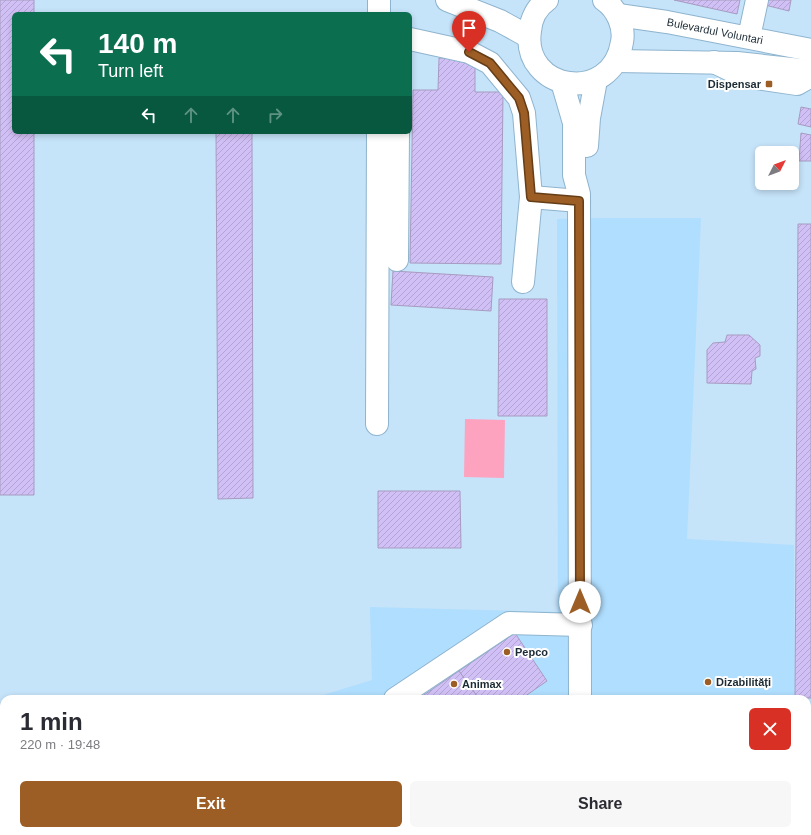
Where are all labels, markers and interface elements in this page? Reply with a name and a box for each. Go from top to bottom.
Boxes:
pin [452,11,486,52]
street label: Bulevardul Voluntari [666,16,764,46]
icon: arrive [458,17,480,39]
icon: left [32,28,84,80]
text: 140 m [98,28,177,59]
text: Turn left [98,61,163,81]
place label: Dispensar [708,78,762,90]
marker: Dispensar [764,79,774,89]
icon: left [138,104,160,126]
icon: ahead [180,104,202,126]
icon: ahead [222,104,244,126]
icon: right [264,104,286,126]
north arrow [755,146,799,190]
map controls [755,146,799,190]
position arrow [559,581,601,623]
place label: Pepco [515,646,548,658]
marker: Pepco [502,647,512,657]
place label: Dizabilități [716,676,771,688]
marker: Dizabilități [703,677,713,687]
place label: Animax [462,678,503,690]
marker: Animax [449,679,459,689]
text: 1 min [20,708,83,735]
button: close [749,708,791,750]
text: 220 m · 19:48 [20,737,100,752]
button: Exit [20,781,402,827]
button: Share [410,781,791,827]

